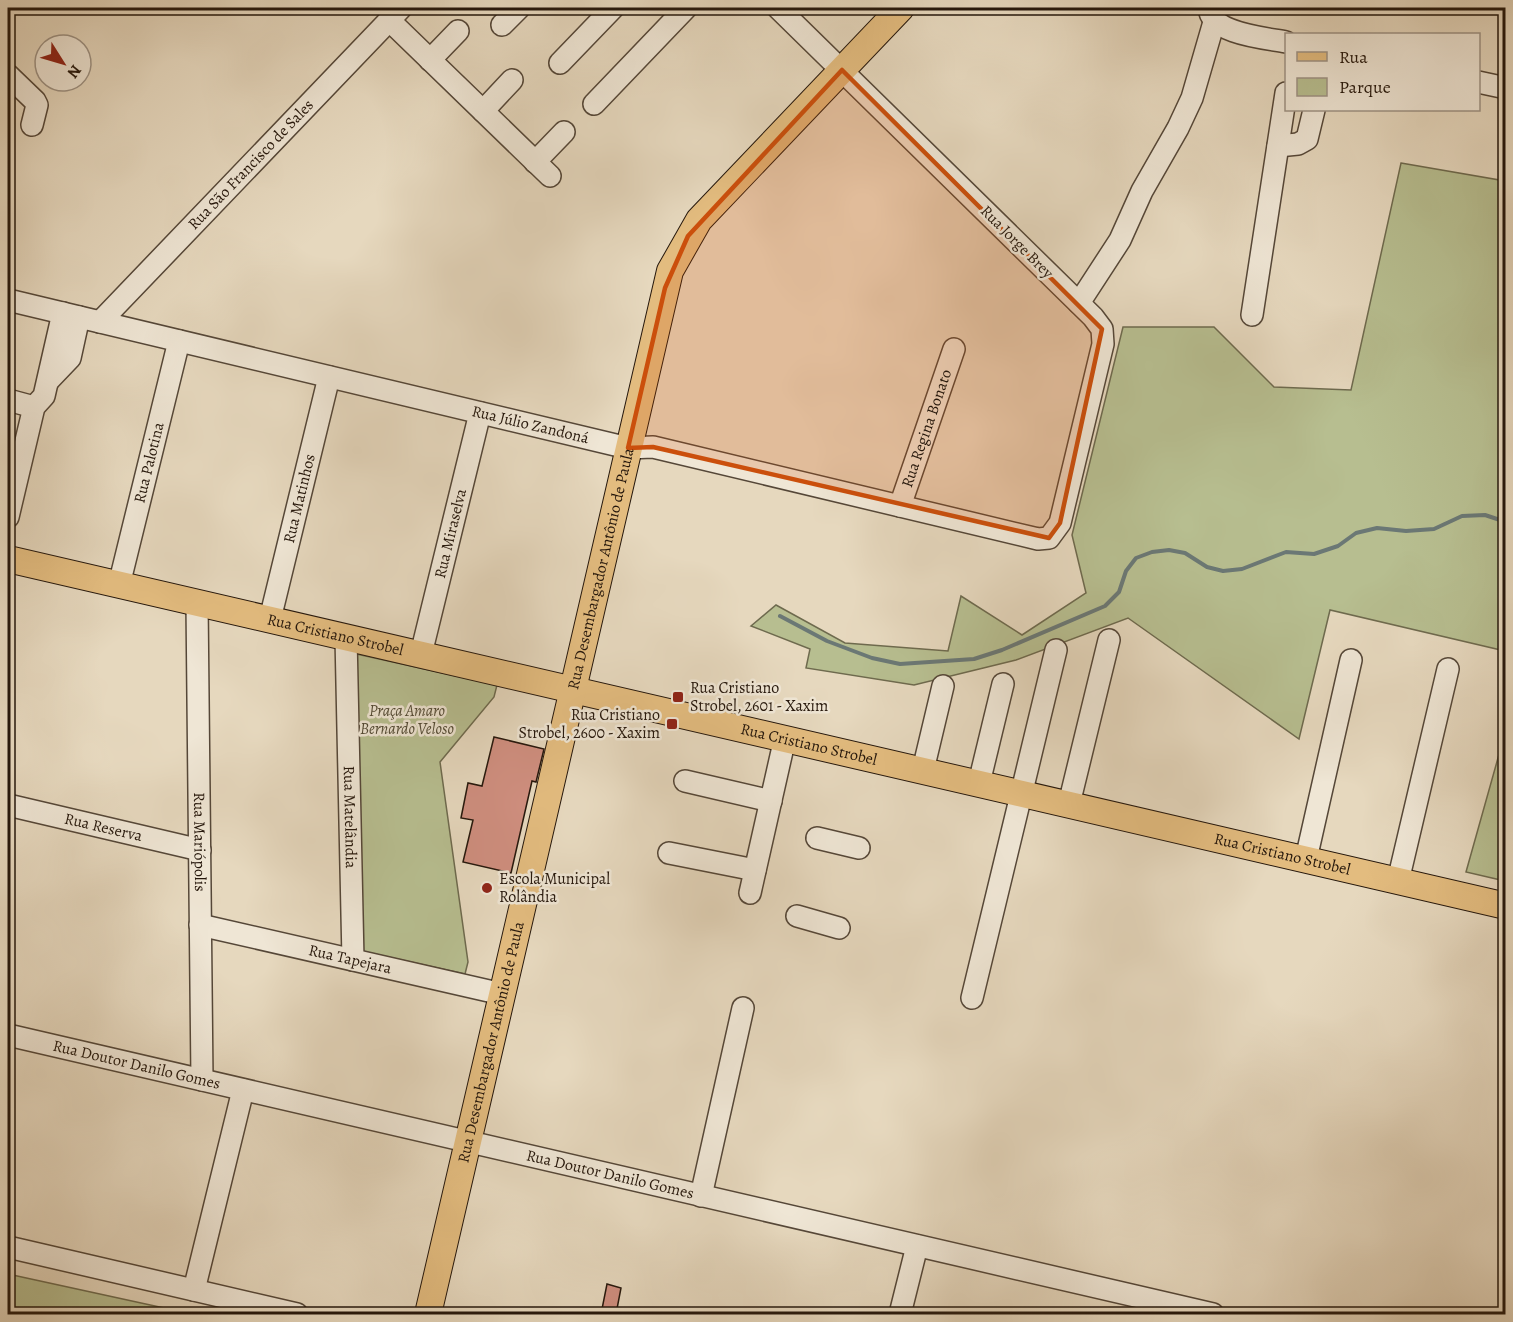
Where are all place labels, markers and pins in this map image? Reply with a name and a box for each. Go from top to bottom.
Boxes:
place label: Rua Cristiano Strobel, 2601 - Xaxim [690,677,828,717]
marker: Rua Cristiano Strobel, 2601 - Xaxim [671,690,685,704]
place label: Rua Cristiano Strobel, 2600 - Xaxim [519,704,660,744]
marker: Rua Cristiano Strobel, 2600 - Xaxim [665,717,679,731]
place label: Escola Municipal Rolândia [499,868,610,908]
marker: Escola Municipal Rolândia [480,881,494,895]

